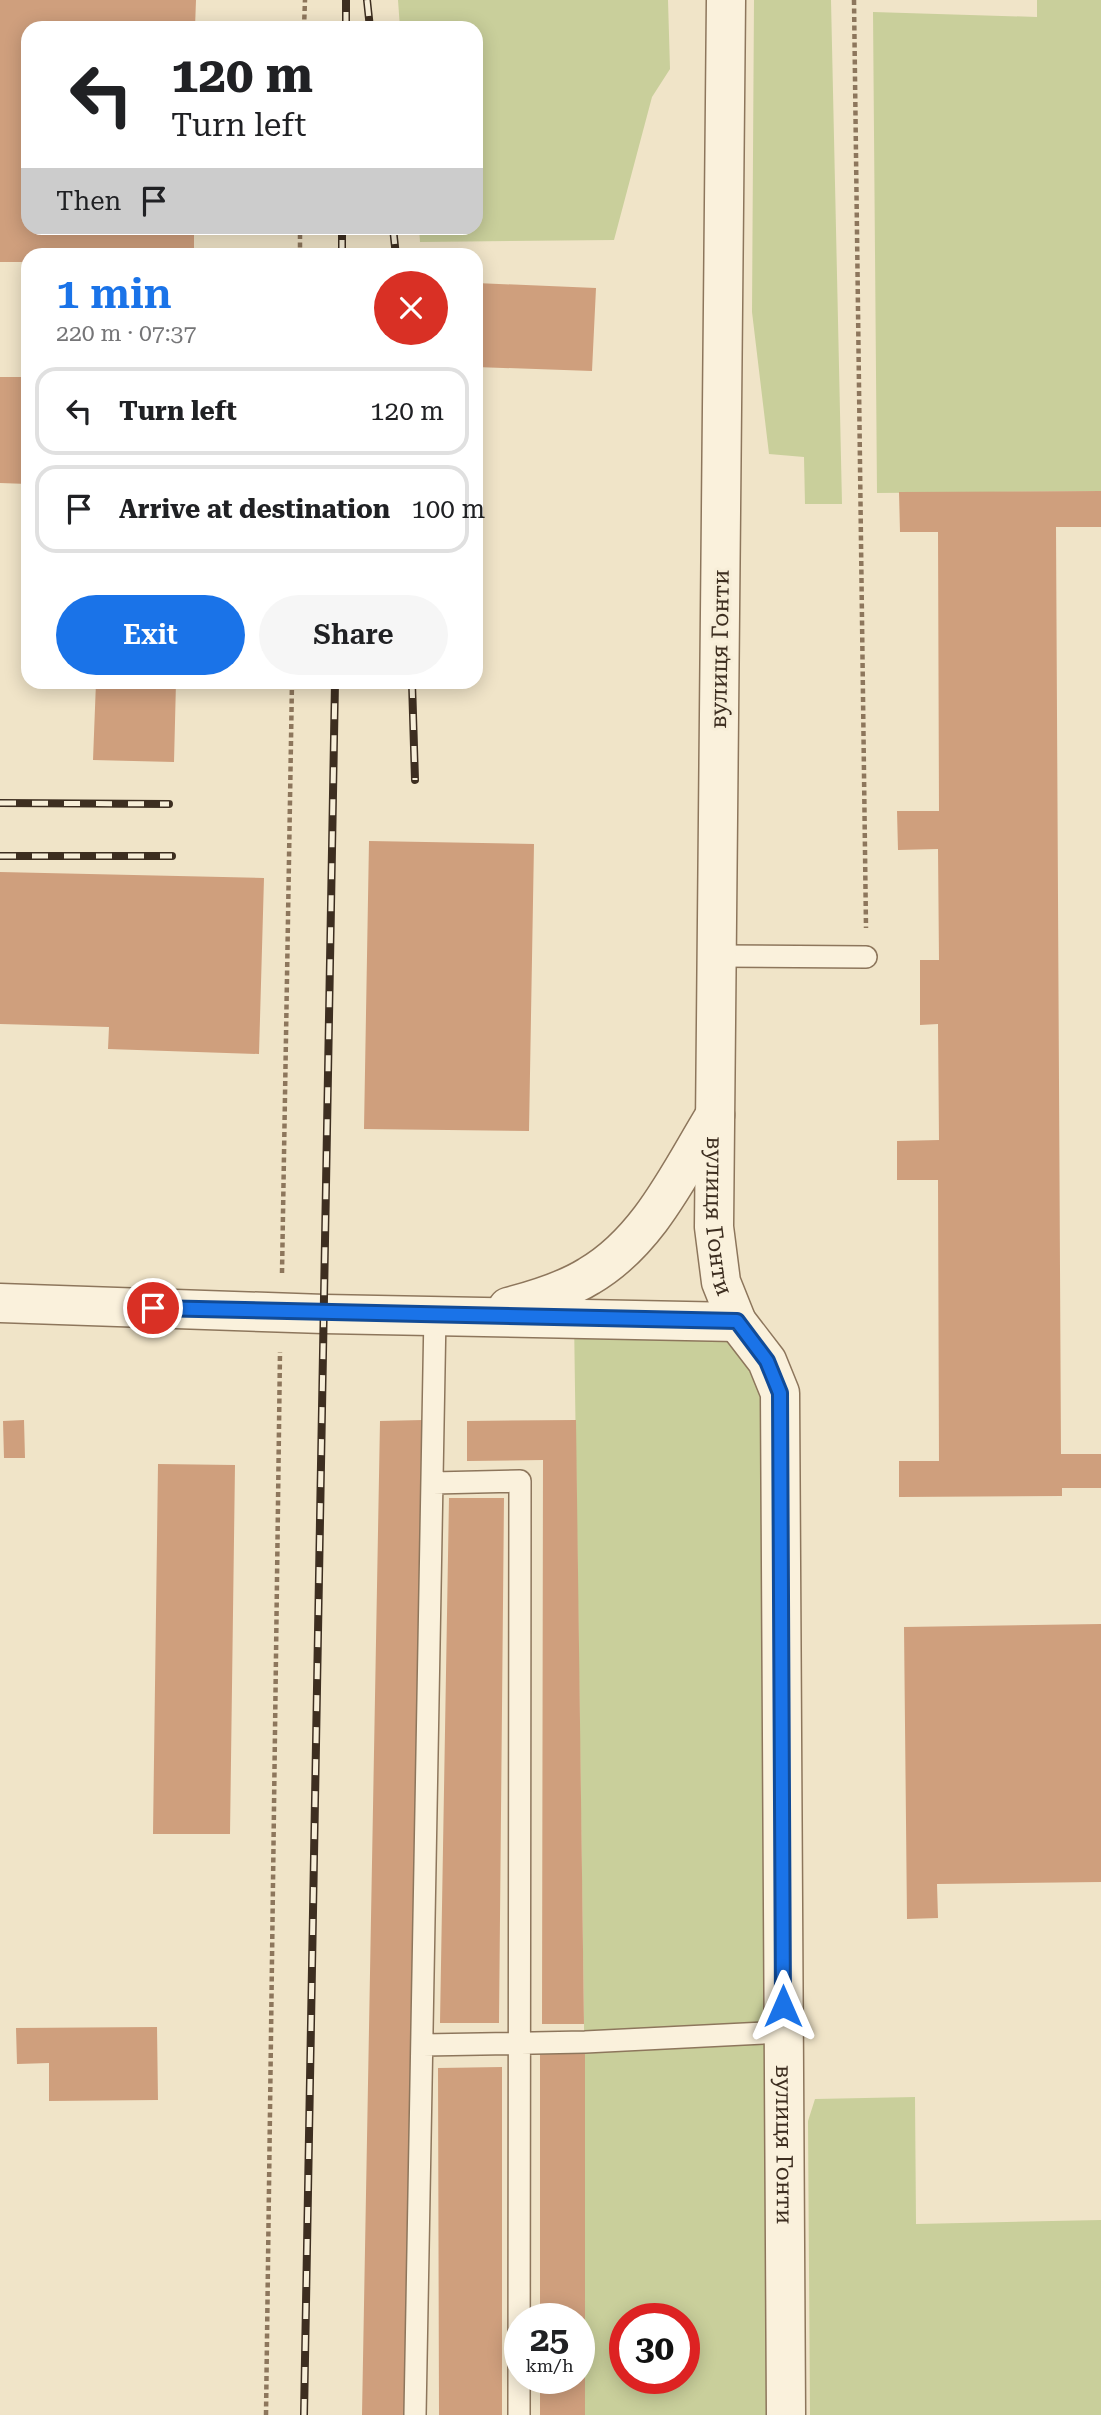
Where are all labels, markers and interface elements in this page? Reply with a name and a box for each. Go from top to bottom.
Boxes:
text: 120 m [171,47,313,104]
icon: left [56,49,147,140]
text: Turn left [171,106,306,144]
icon: arrive [135,182,173,220]
text: Then [56,186,121,216]
text: 1 min [56,269,172,318]
button: close [374,271,448,345]
text: 220 m · 07:37 [56,320,196,347]
icon: left [60,392,98,430]
text: Turn left [119,396,237,426]
text: 120 m [370,396,444,426]
icon: arrive [60,490,98,528]
text: Arrive at destination [119,494,390,524]
text: 100 m [411,494,485,524]
street label: вулиця Гонти [705,569,735,729]
button: Exit [56,595,245,675]
button: Share [259,595,448,675]
street label: вулиця Гонти [700,1136,738,1299]
pin [123,1278,183,1338]
icon: arrive [134,1289,172,1327]
position arrow [746,1969,820,2043]
street label: вулиця Гонти [770,2065,798,2224]
speed limit sign: 30 [609,2303,700,2394]
text: 25 [530,2319,569,2360]
text: km/h [525,2355,574,2376]

